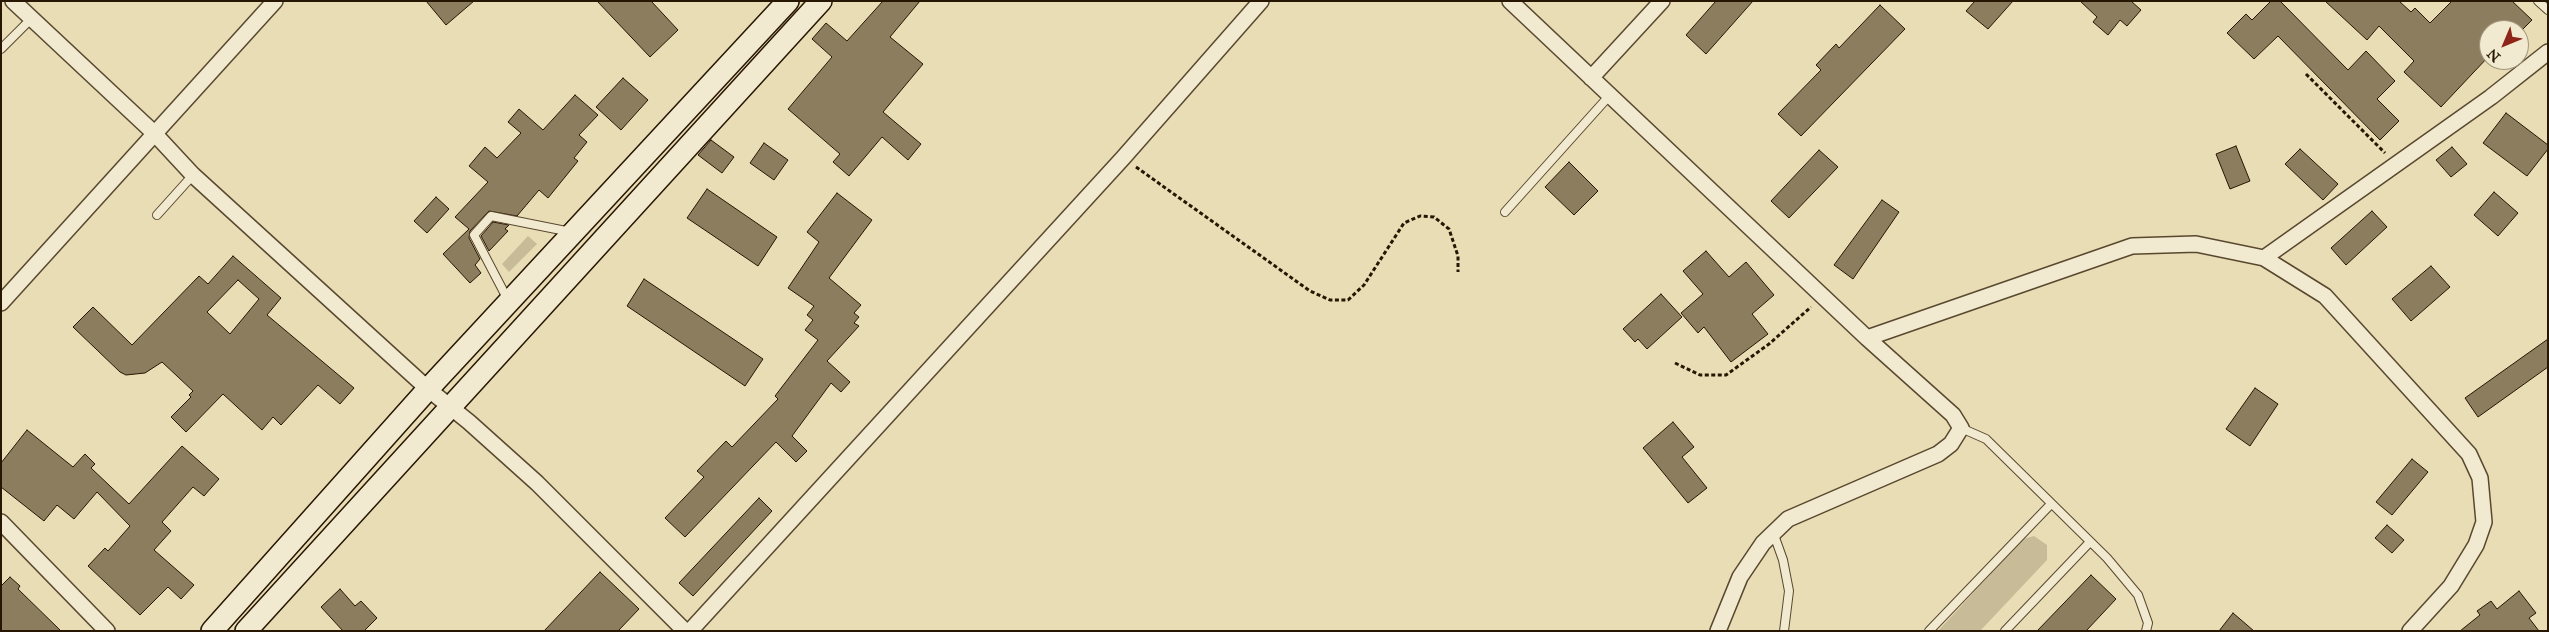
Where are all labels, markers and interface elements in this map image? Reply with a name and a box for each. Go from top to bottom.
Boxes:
north arrow [2479,20,2529,70]
text: N [2484,45,2504,65]

